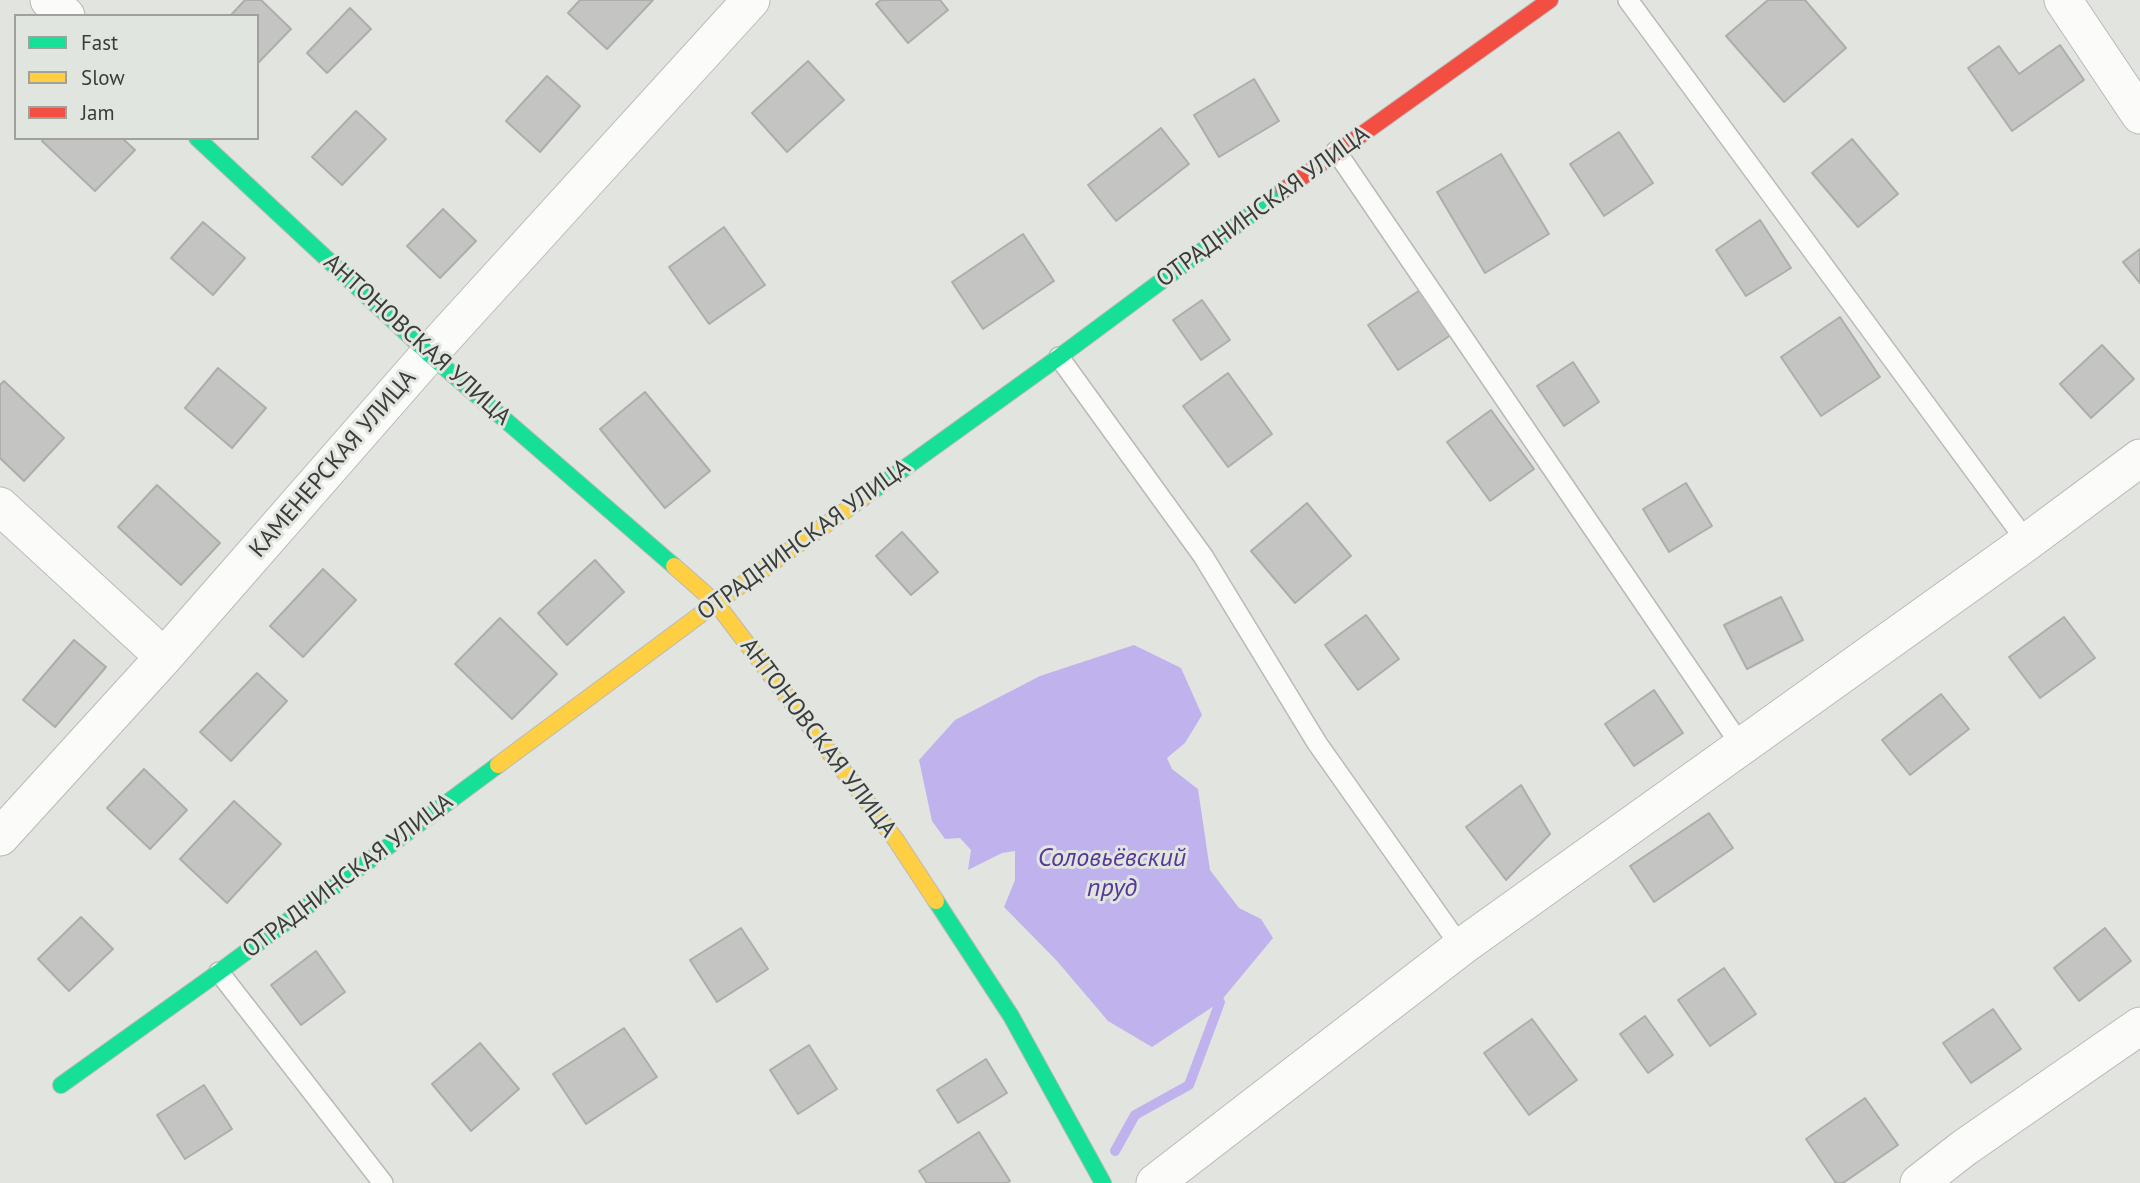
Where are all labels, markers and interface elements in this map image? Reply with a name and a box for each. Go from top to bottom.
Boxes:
legend [14,14,259,140]
text: Fast [81,29,118,56]
text: Slow [81,64,125,91]
text: Jam [81,99,115,126]
street label: ОТРАДНИНСКАЯ УЛИЦА [1151,120,1375,294]
street label: АНТОНОВСКАЯ УЛИЦА [317,248,517,432]
street label: КАМЕНЕРСКАЯ УЛИЦА [244,364,422,564]
street label: ОТРАДНИНСКАЯ УЛИЦА [692,453,916,627]
street label: АНТОНОВСКАЯ УЛИЦА [734,633,902,843]
street label: ОТРАДНИНСКАЯ УЛИЦА [237,788,459,964]
water label: Соловьёвский пруд [1038,843,1186,904]

